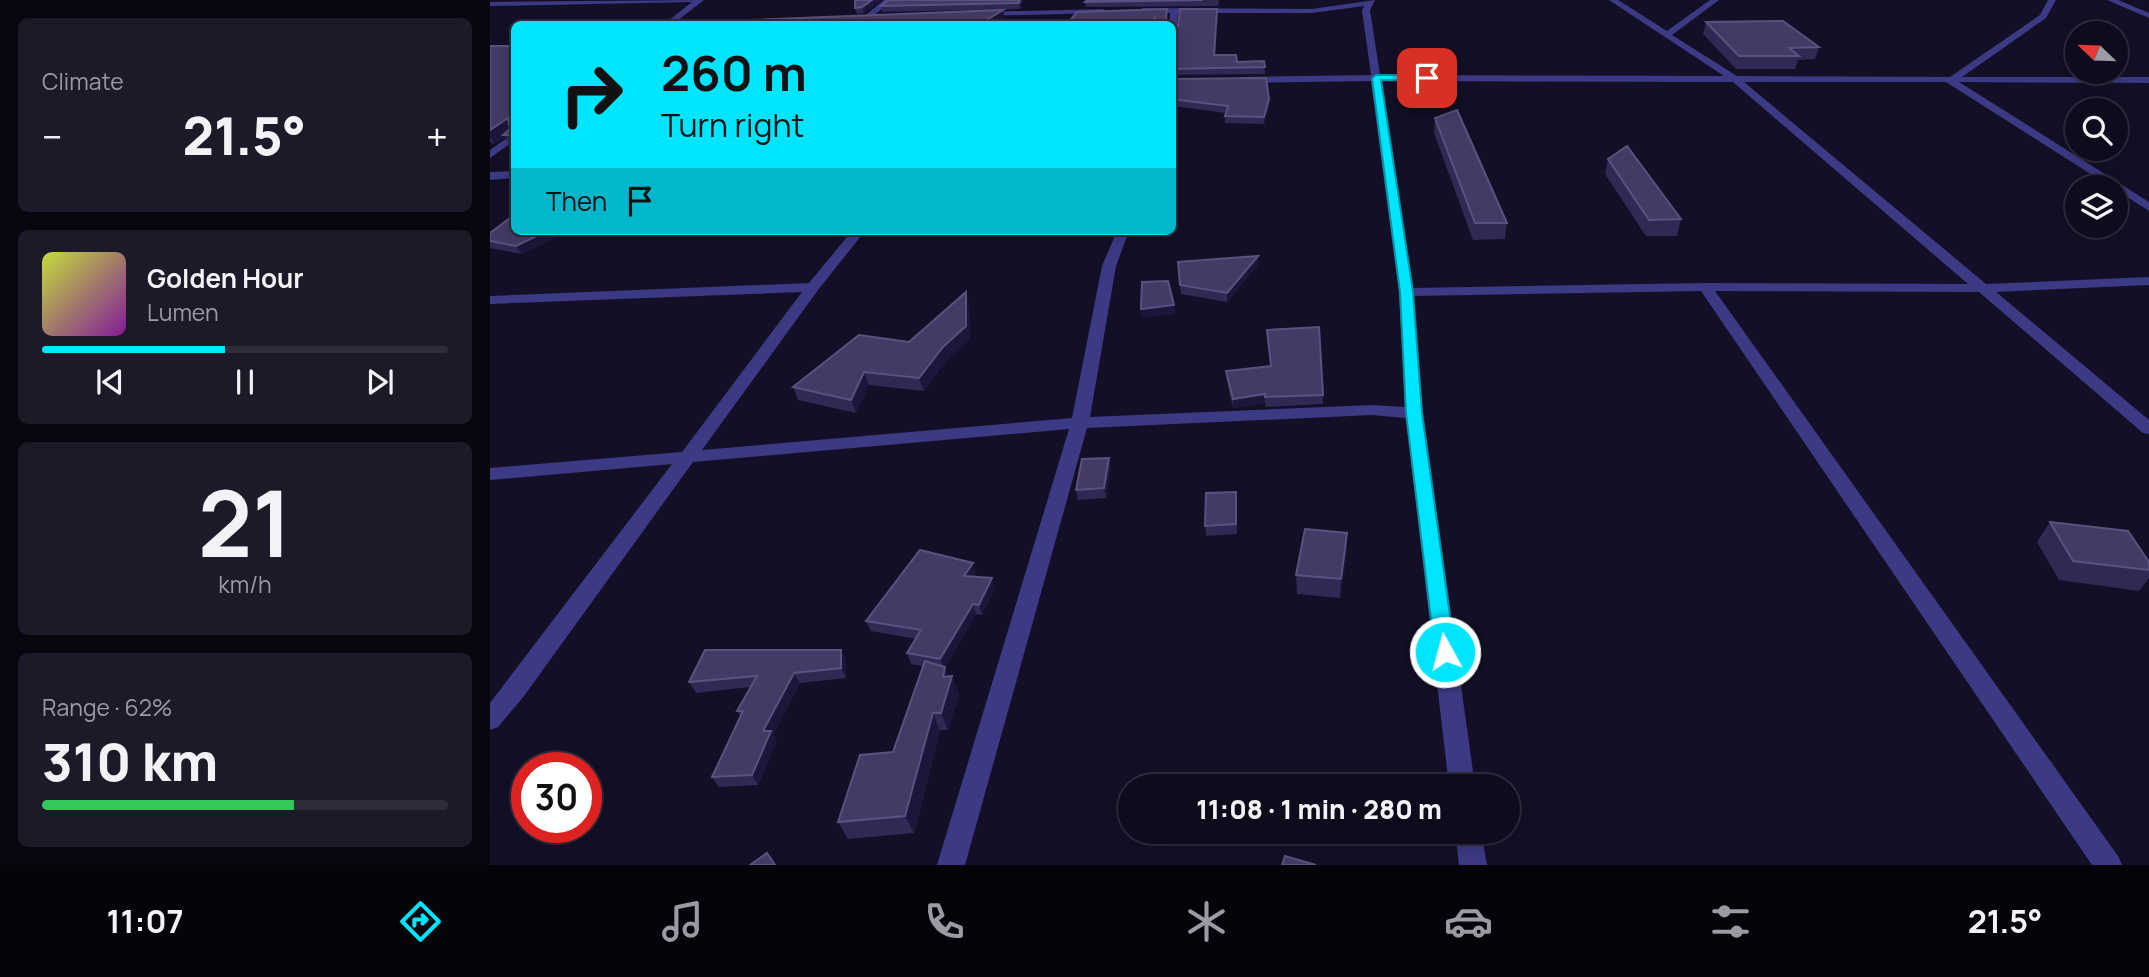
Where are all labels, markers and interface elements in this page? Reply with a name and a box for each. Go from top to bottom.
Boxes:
north arrow [2065,21,2128,84]
map controls [2065,21,2128,238]
text: 260 m [661,39,807,106]
pin [1397,48,1457,108]
icon: right [546,49,637,140]
icon: arrive [1408,59,1446,97]
text: Climate [42,65,124,97]
button: search [2065,98,2128,161]
text: 21.5° [183,100,306,171]
text: Turn right [661,103,804,147]
text: − [42,110,63,162]
text: + [426,110,448,162]
button: layers [2065,175,2128,238]
icon: arrive [621,182,659,220]
text: Then [546,183,607,219]
text: Golden Hour [147,260,304,296]
text: Lumen [147,296,219,328]
icon: previous [91,363,129,401]
icon: pause [226,363,264,401]
icon: next [361,363,399,401]
text: 21 [198,460,292,584]
text: km/h [218,568,272,600]
position arrow [1408,615,1482,689]
text: Range · 62% [42,691,173,723]
text: 310 km [42,726,218,797]
speed limit sign: 30 [511,752,602,843]
text: 11:08 · 1 min · 280 m [1196,791,1442,827]
icon: directions [396,897,445,946]
icon: music [658,897,707,946]
icon: phone [920,897,969,946]
icon: climate [1182,897,1231,946]
icon: car [1444,897,1493,946]
icon: filters [1706,897,1755,946]
text: 11:07 [106,899,184,943]
text: 21.5° [1968,899,2042,943]

